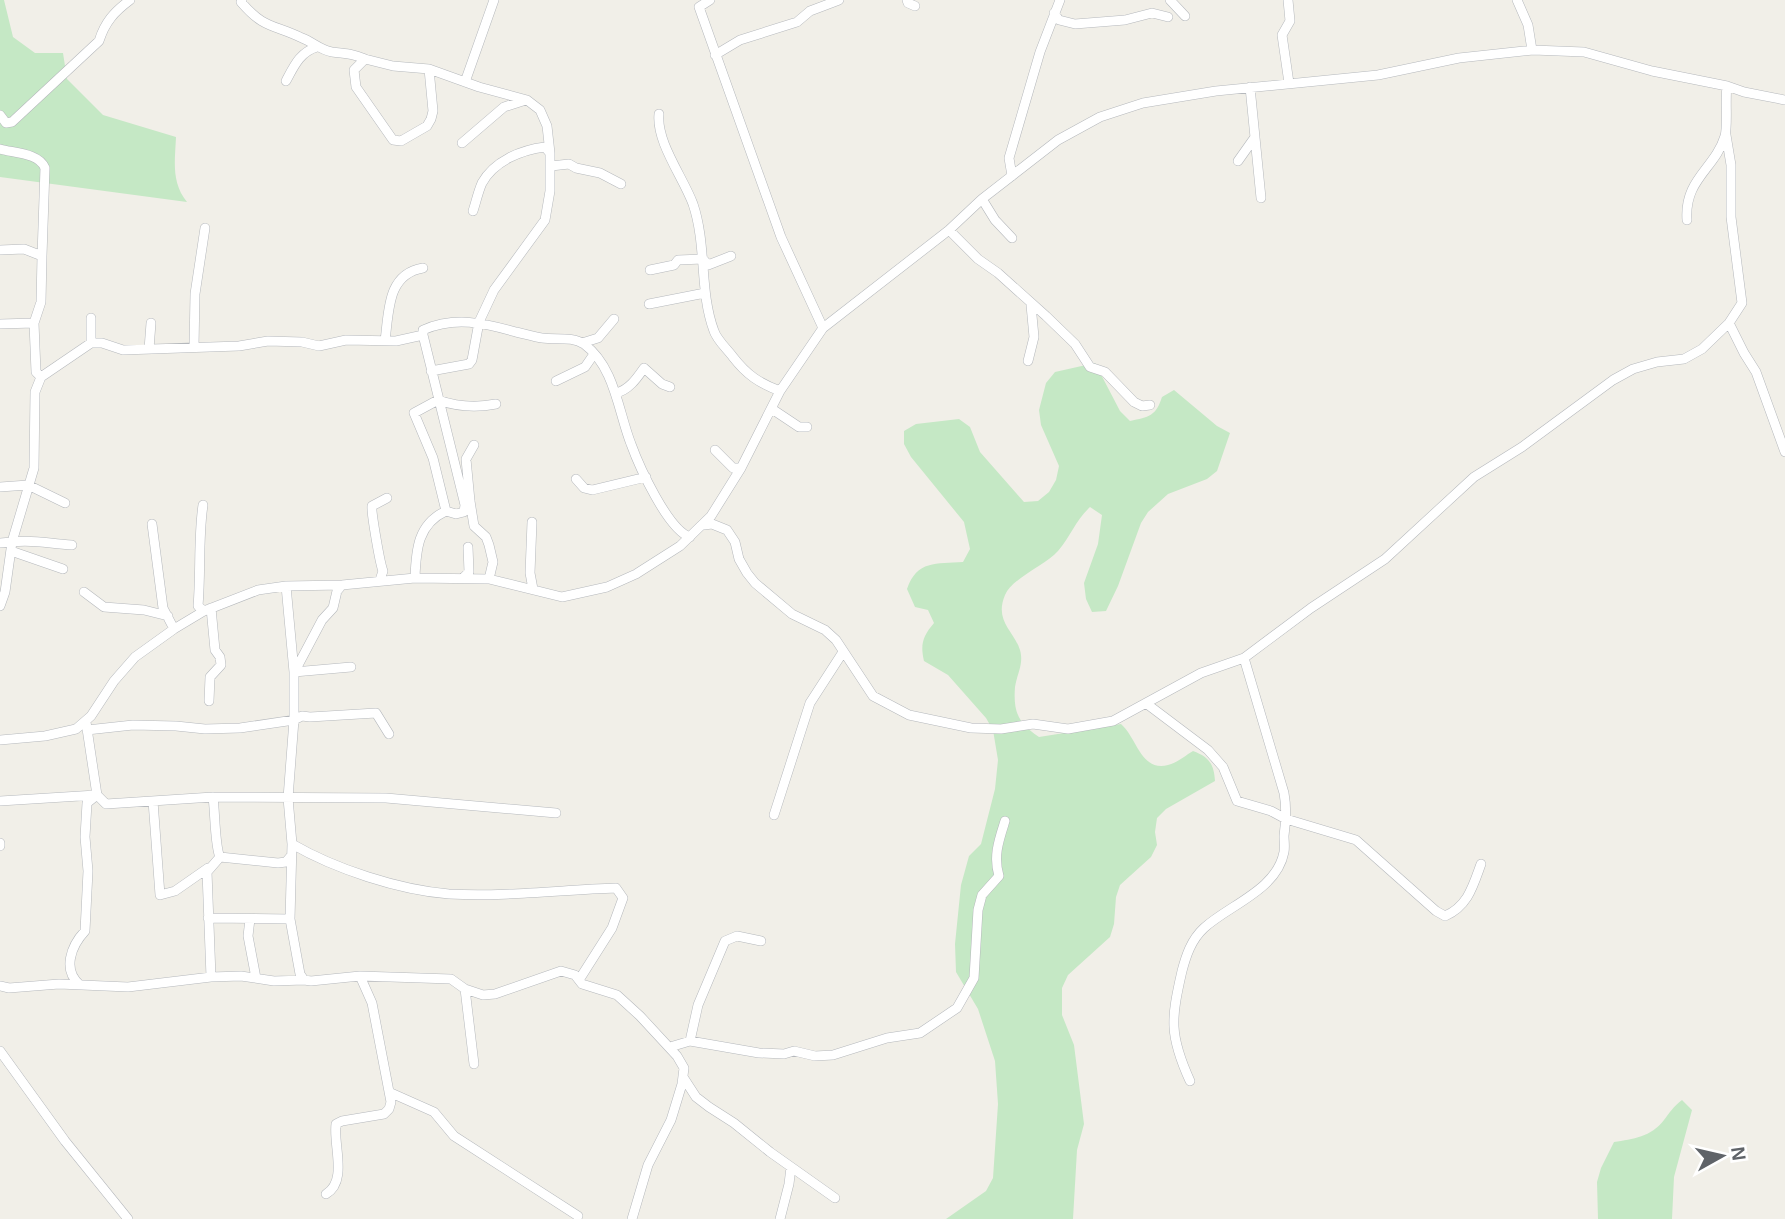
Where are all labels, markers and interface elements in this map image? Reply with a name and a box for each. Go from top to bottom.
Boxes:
north arrow [1687,1121,1757,1191]
text: N [1727,1145,1750,1162]

